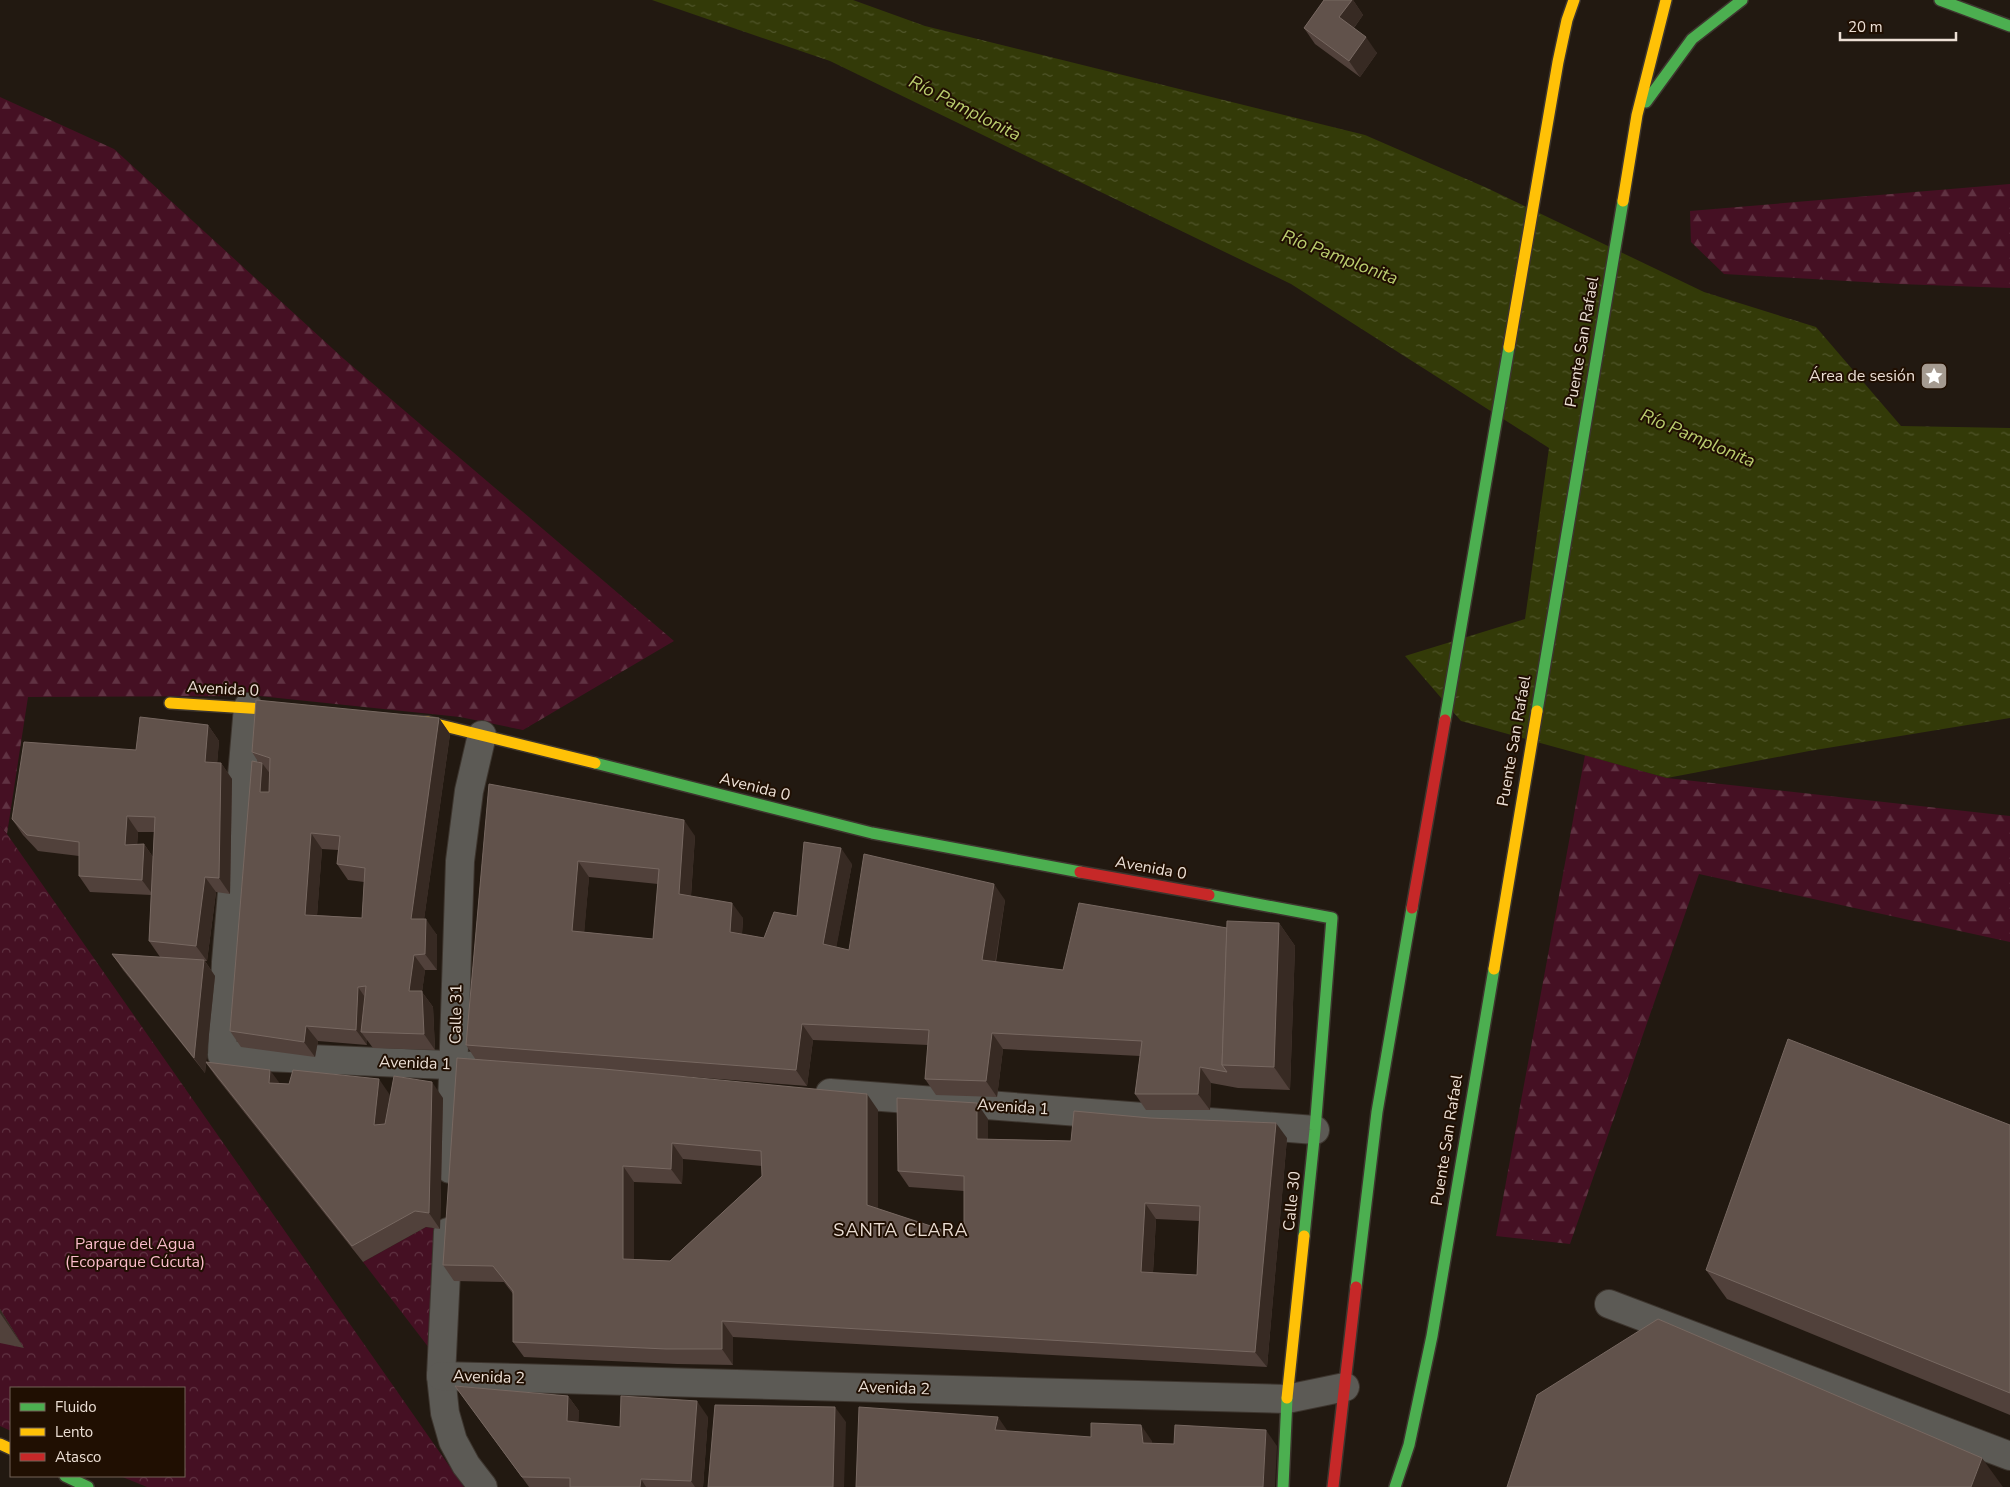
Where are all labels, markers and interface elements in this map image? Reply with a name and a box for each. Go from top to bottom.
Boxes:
scale bar [1840,10,1956,42]
text: 20 m [1848,17,1883,37]
water label: Río Pamplonita [905,69,1025,147]
water label: Río Pamplonita [1278,224,1402,290]
street label: Puente San Rafael [1560,275,1604,409]
place icon: Área de sesión [1919,361,1949,391]
place label: Área de sesión [1809,365,1915,387]
water label: Río Pamplonita [1637,403,1759,473]
street label: Puente San Rafael [1492,674,1536,808]
street label: Avenida 0 [186,676,260,702]
street label: Avenida 0 [717,768,793,806]
street label: Avenida 0 [1114,851,1188,885]
street label: Calle 31 [444,984,468,1044]
street label: Avenida 1 [379,1051,451,1075]
street label: Puente San Rafael [1426,1073,1468,1207]
street label: Avenida 1 [976,1094,1050,1120]
street label: Calle 30 [1278,1170,1306,1232]
district label: SANTA CLARA [833,1218,969,1242]
park label: Parque del Agua (Ecoparque Cúcuta) [65,1233,205,1273]
street label: Avenida 2 [453,1365,525,1389]
street label: Avenida 2 [858,1376,930,1400]
legend [10,1387,185,1477]
text: Fluido [55,1397,97,1417]
text: Lento [55,1422,93,1442]
text: Atasco [55,1447,101,1467]

